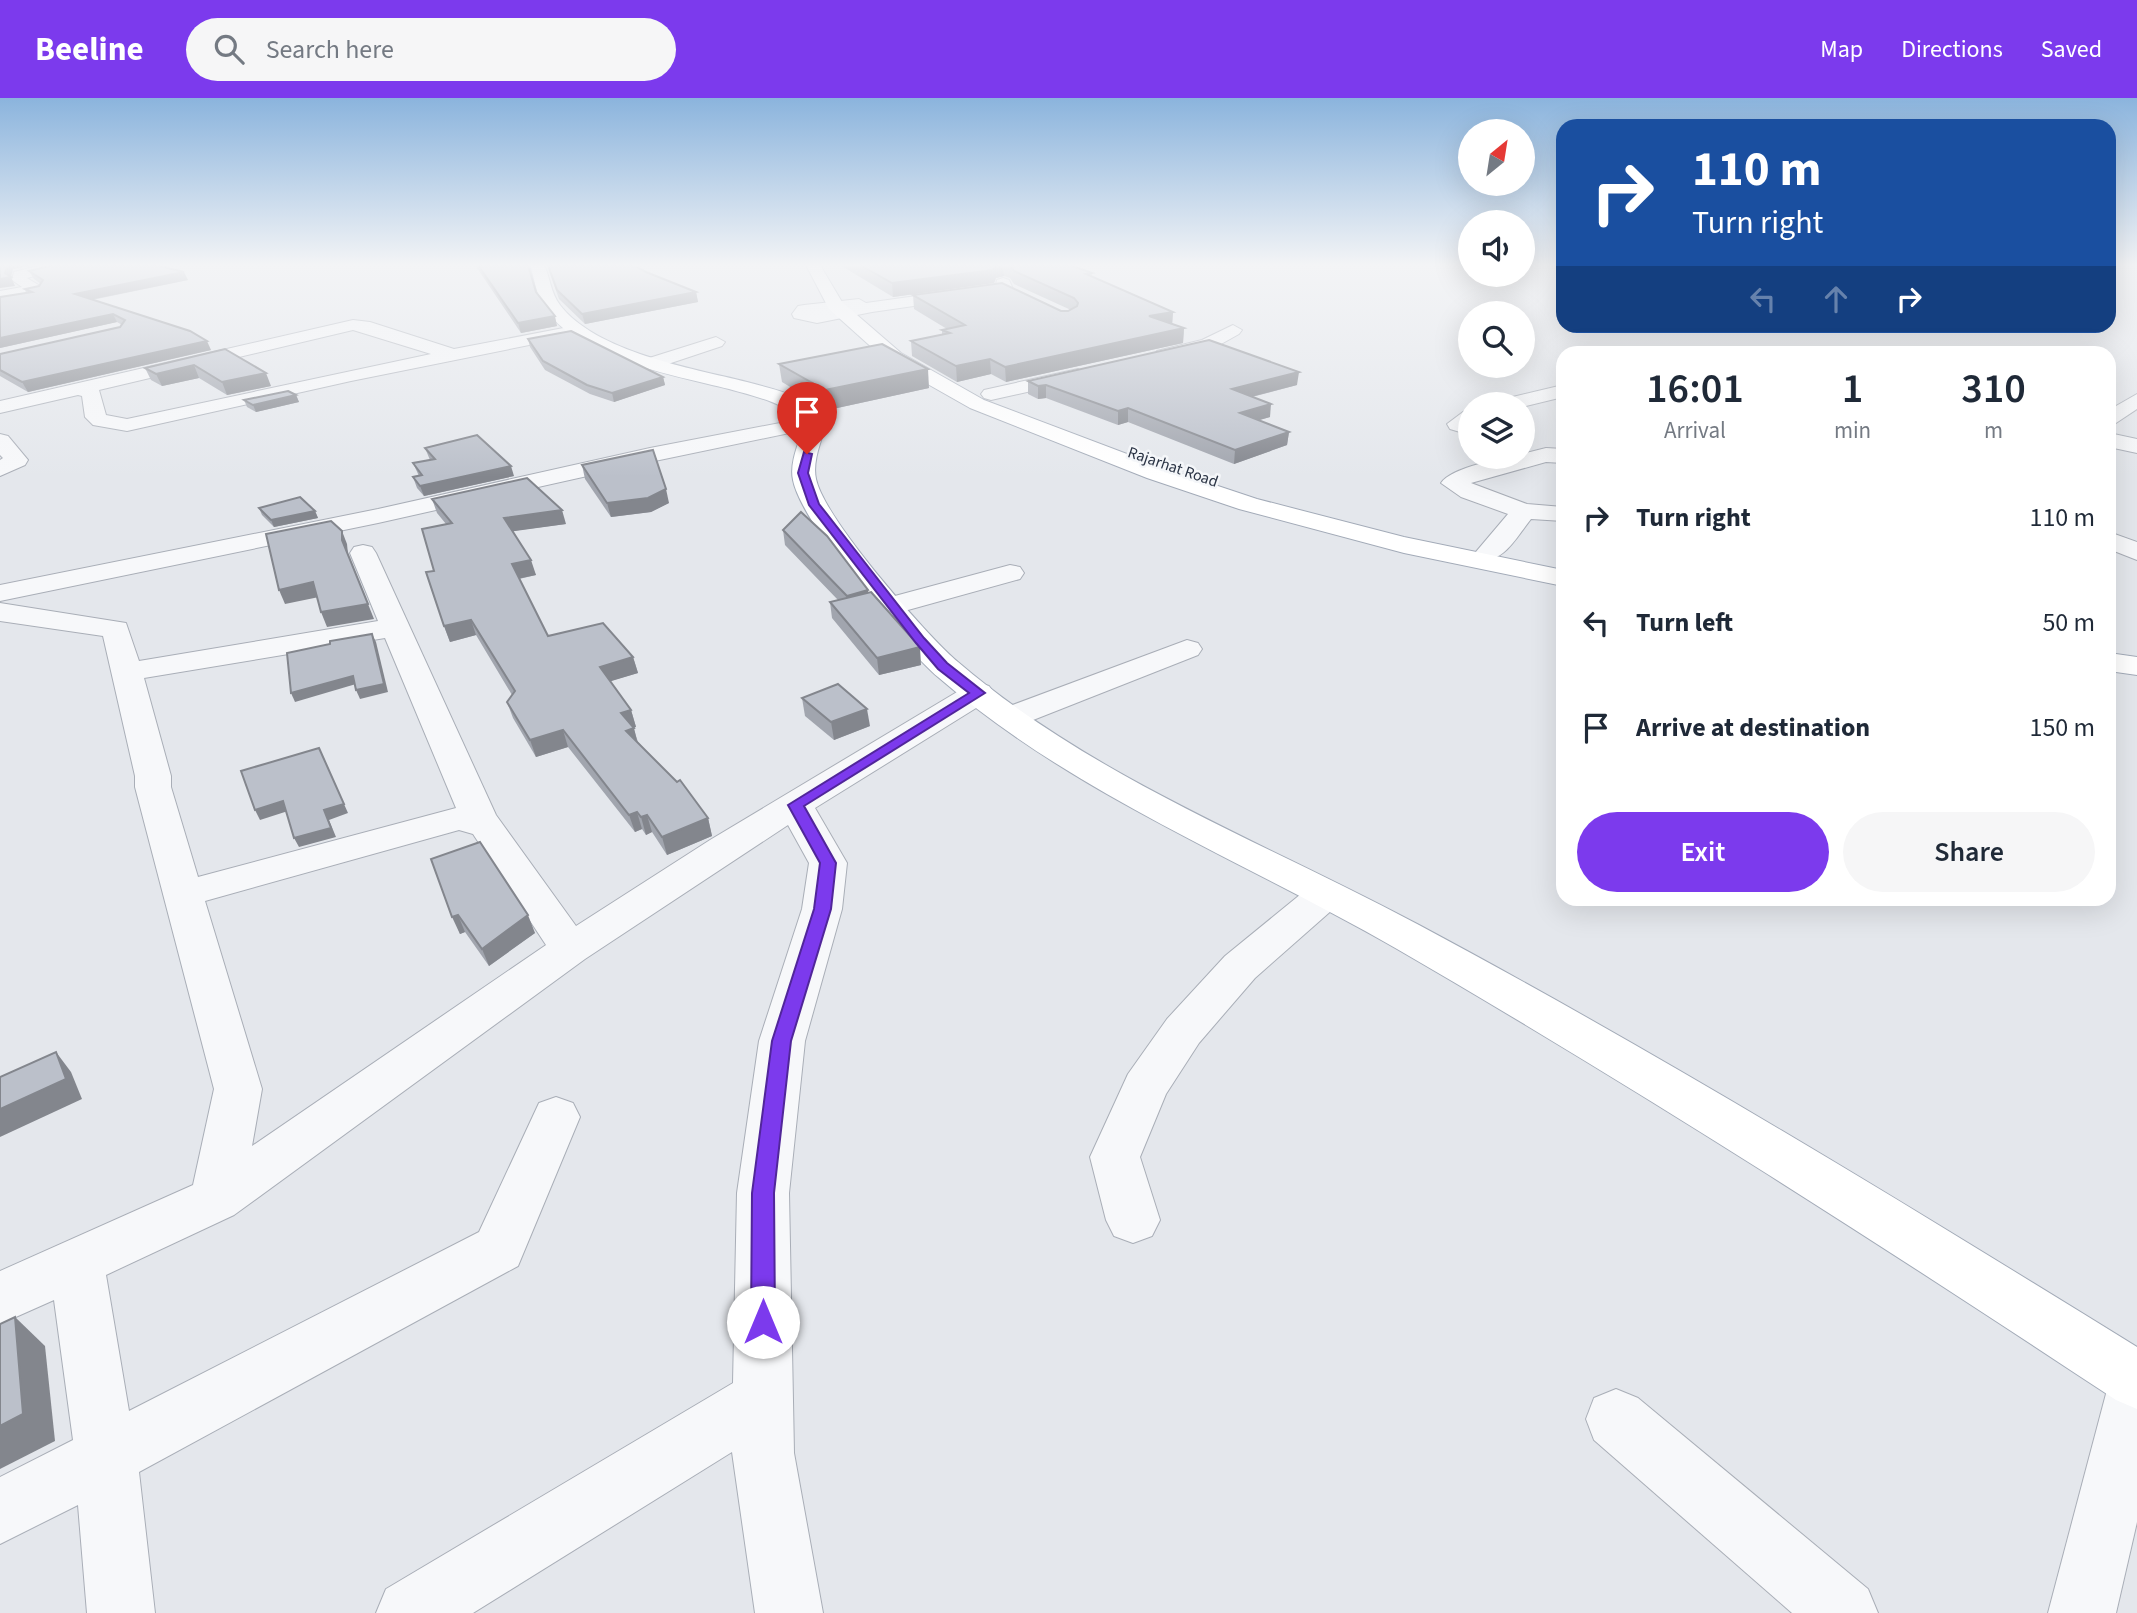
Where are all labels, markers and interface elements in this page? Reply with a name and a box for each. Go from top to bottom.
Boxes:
search box [186,18,676,81]
text: Beeline [35,26,144,73]
icon: search [210,30,248,68]
text: Search here [266,31,394,68]
text: Map [1820,32,1863,67]
text: Directions [1901,32,2003,67]
text: Saved [2041,32,2102,67]
north arrow [1458,119,1535,196]
map controls [1458,119,1535,469]
text: 110 m [1692,135,1821,205]
icon: right [1577,147,1668,238]
text: Turn right [1692,200,1823,246]
button: sound [1458,210,1535,287]
icon: left [1744,280,1782,318]
icon: ahead [1817,280,1855,318]
icon: right [1890,280,1928,318]
button: search [1458,301,1535,378]
text: 16:01 [1646,359,1744,419]
text: 1 [1842,359,1863,419]
text: 310 [1961,359,2026,419]
pin [777,382,837,454]
button: layers [1458,392,1535,469]
icon: arrive [788,393,826,431]
text: Arrival [1664,414,1726,447]
text: min [1834,414,1871,447]
text: m [1984,414,2003,447]
street label: Rajarhat Road [1125,441,1221,493]
icon: right [1577,499,1615,537]
text: Turn right [1636,499,1751,536]
text: 110 m [2029,499,2095,536]
icon: left [1577,604,1615,642]
text: Turn left [1636,604,1733,641]
text: 50 m [2042,604,2095,641]
icon: arrive [1577,709,1615,747]
text: Arrive at destination [1636,709,1870,746]
text: 150 m [2029,709,2095,746]
button: Exit [1577,812,1829,892]
button: Share [1843,812,2095,892]
position arrow [726,1285,800,1359]

